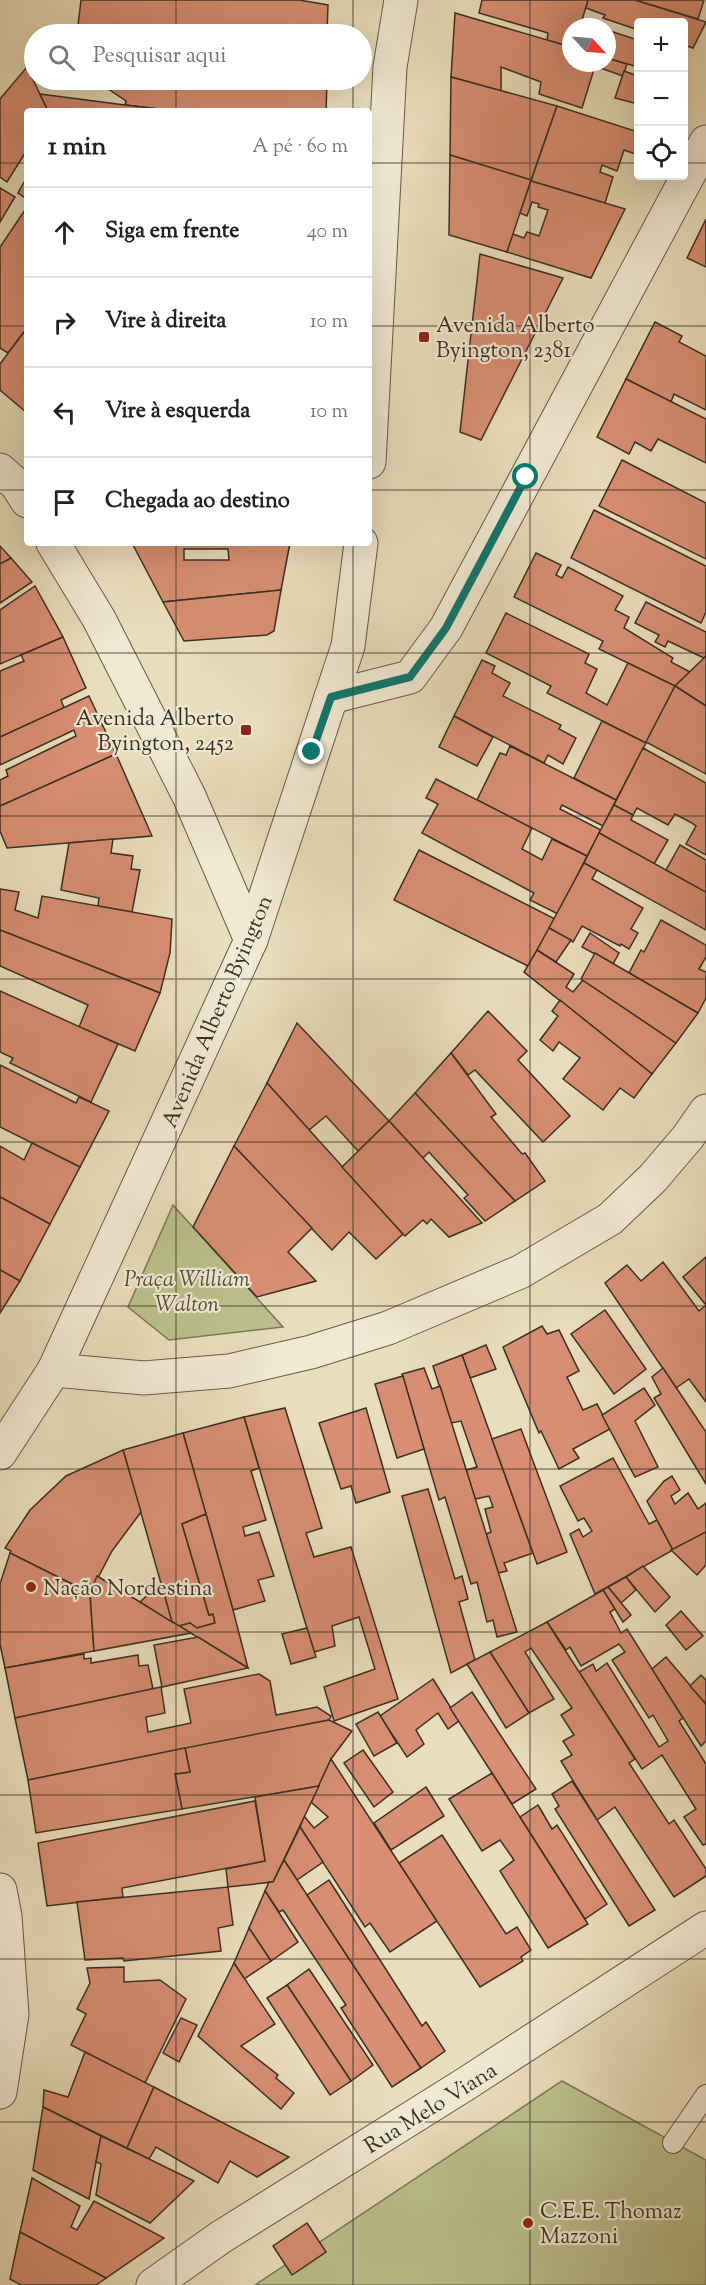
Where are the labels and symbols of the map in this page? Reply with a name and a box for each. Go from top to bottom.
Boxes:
north arrow [562,18,616,72]
place label: Avenida Alberto Byington, 2381 [436,311,594,368]
marker: Avenida Alberto Byington, 2381 [417,330,431,344]
route start [512,463,538,489]
place label: Avenida Alberto Byington, 2452 [76,704,234,761]
marker: Avenida Alberto Byington, 2452 [239,723,253,737]
route end [298,738,324,764]
street label: Avenida Alberto Byington [155,891,282,1134]
park label: Praça William Walton [124,1265,250,1322]
place label: Nação Nordestina [43,1574,212,1606]
marker: Nação Nordestina [24,1580,38,1594]
street label: Rua Melo Viana [359,2056,504,2163]
place label: C.E.E. Thomaz Mazzoni [540,2197,682,2254]
marker: C.E.E. Thomaz Mazzoni [521,2216,535,2230]

